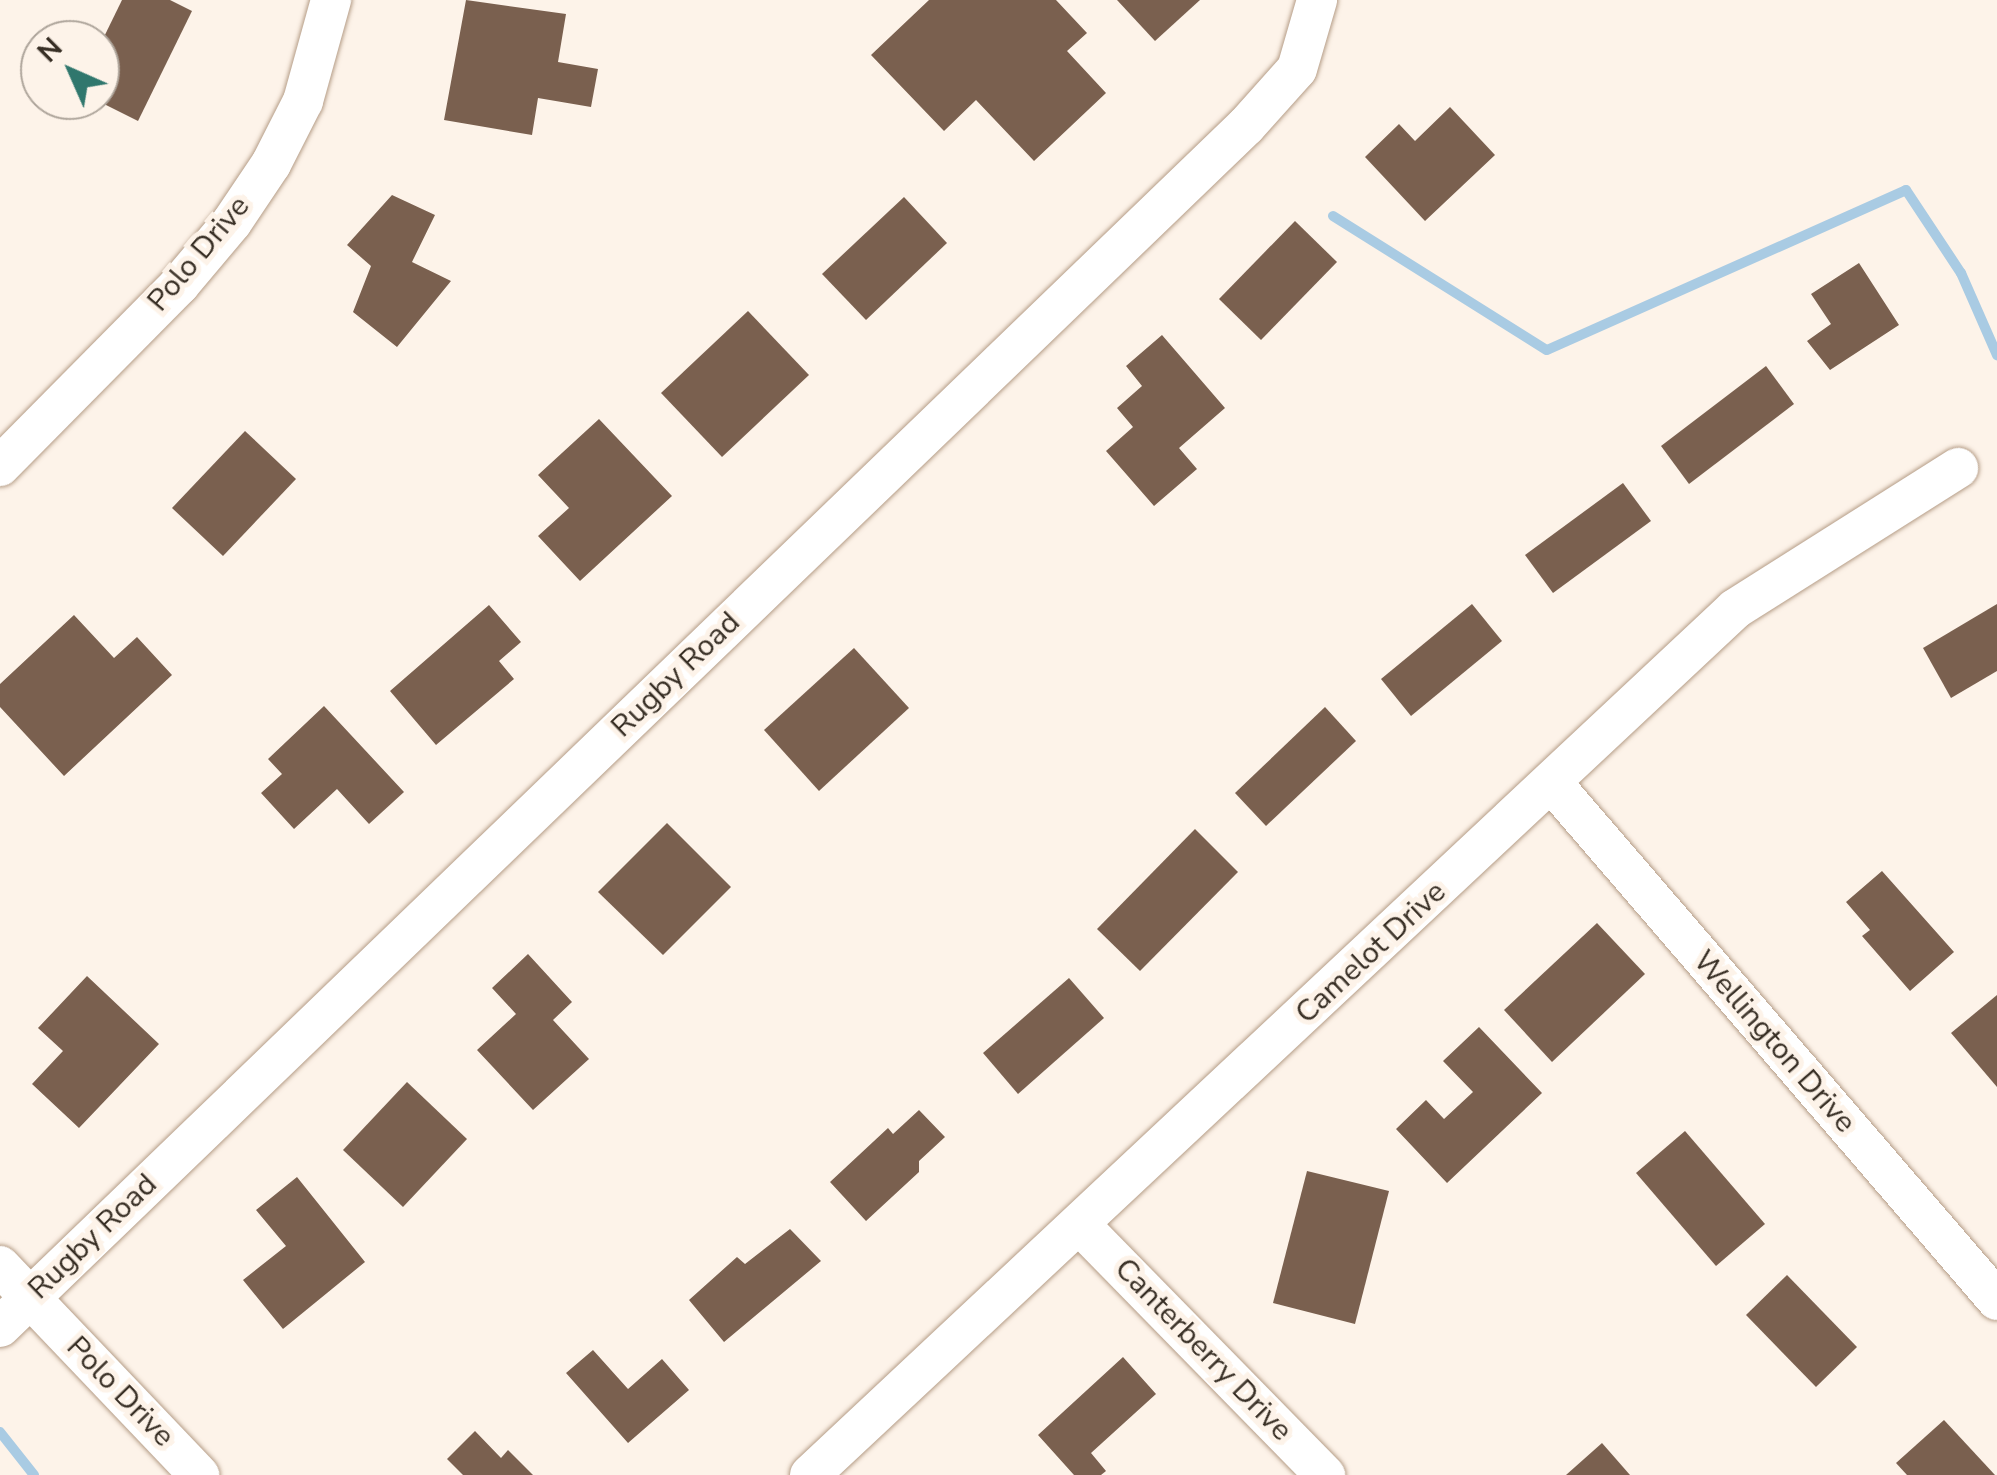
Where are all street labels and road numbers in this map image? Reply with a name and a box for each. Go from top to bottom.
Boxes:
street label: Polo Drive [140,189,258,319]
street label: Rugby Road [604,605,748,745]
street label: Camelot Drive [1289,874,1453,1032]
street label: Wellington Drive [1685,944,1863,1140]
street label: Rugby Road [21,1167,165,1307]
street label: Canterberry Drive [1107,1251,1299,1449]
street label: Polo Drive [59,1329,181,1455]

